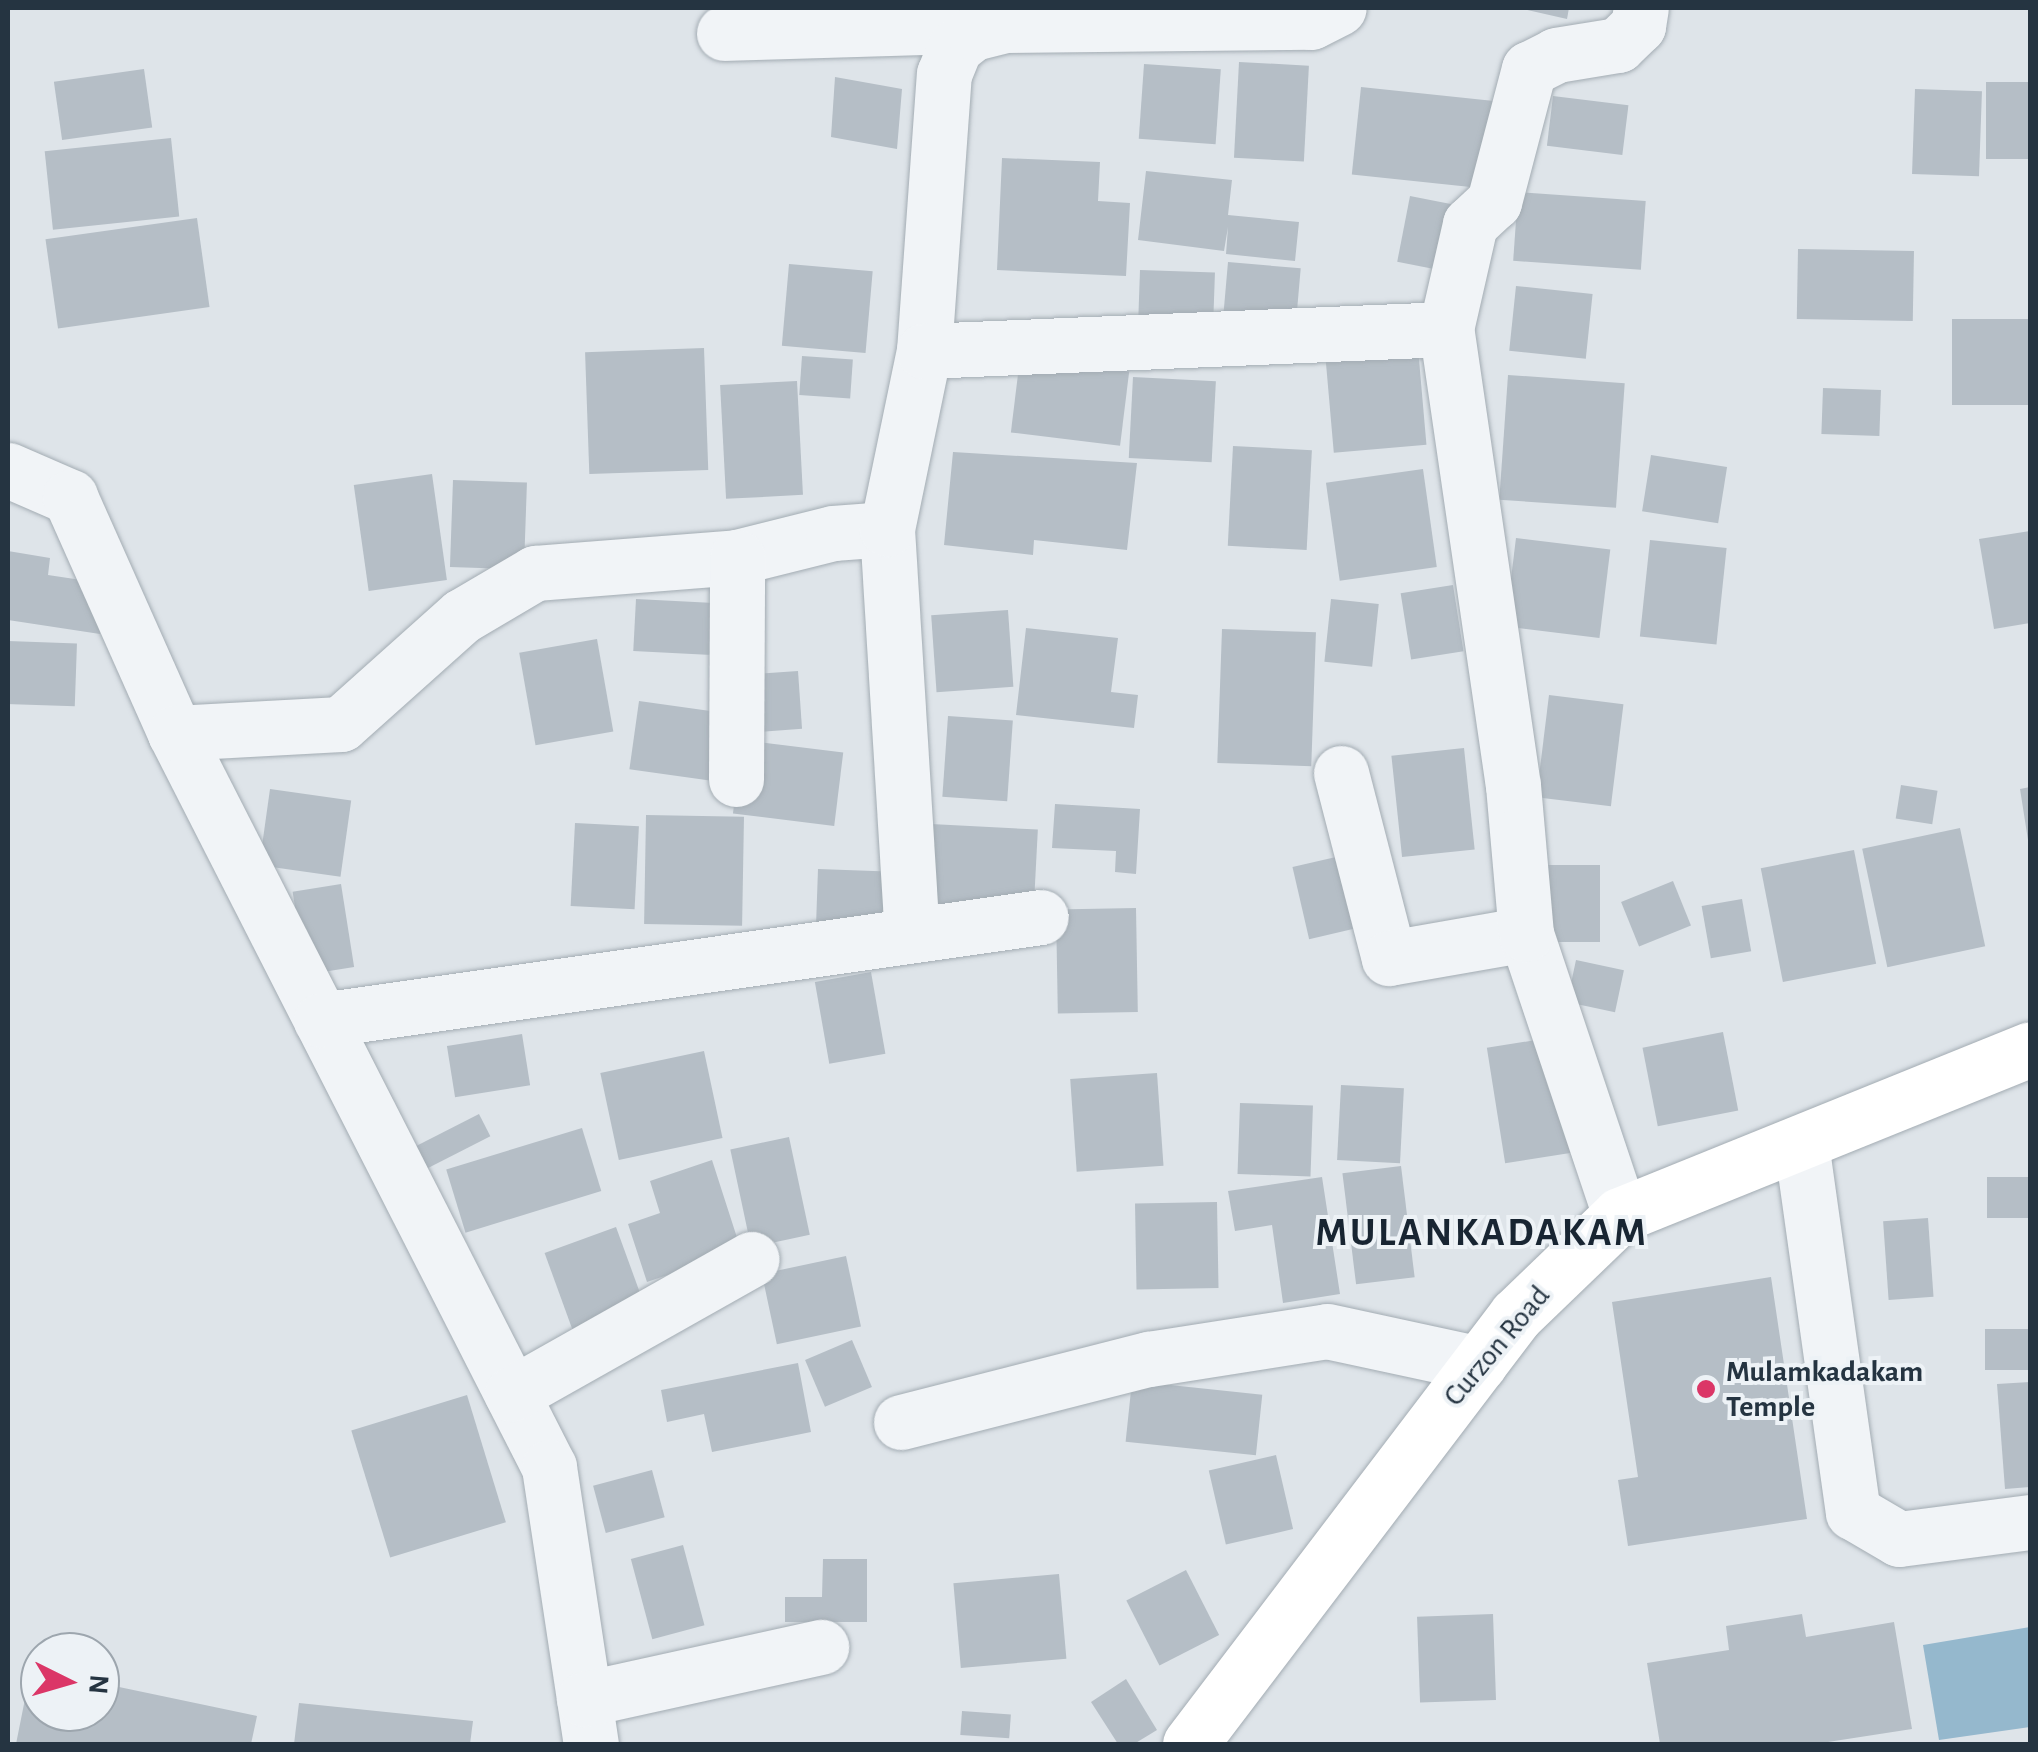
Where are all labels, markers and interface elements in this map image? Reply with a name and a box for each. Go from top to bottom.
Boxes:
district label: MULANKADAKAM [1316,1209,1648,1257]
street label: Curzon Road [1436,1278,1558,1414]
place label: Mulamkadakam Temple [1726,1354,1923,1424]
marker: Mulamkadakam Temple [1695,1378,1717,1400]
north arrow [20,1632,120,1732]
text: N [83,1674,113,1695]

